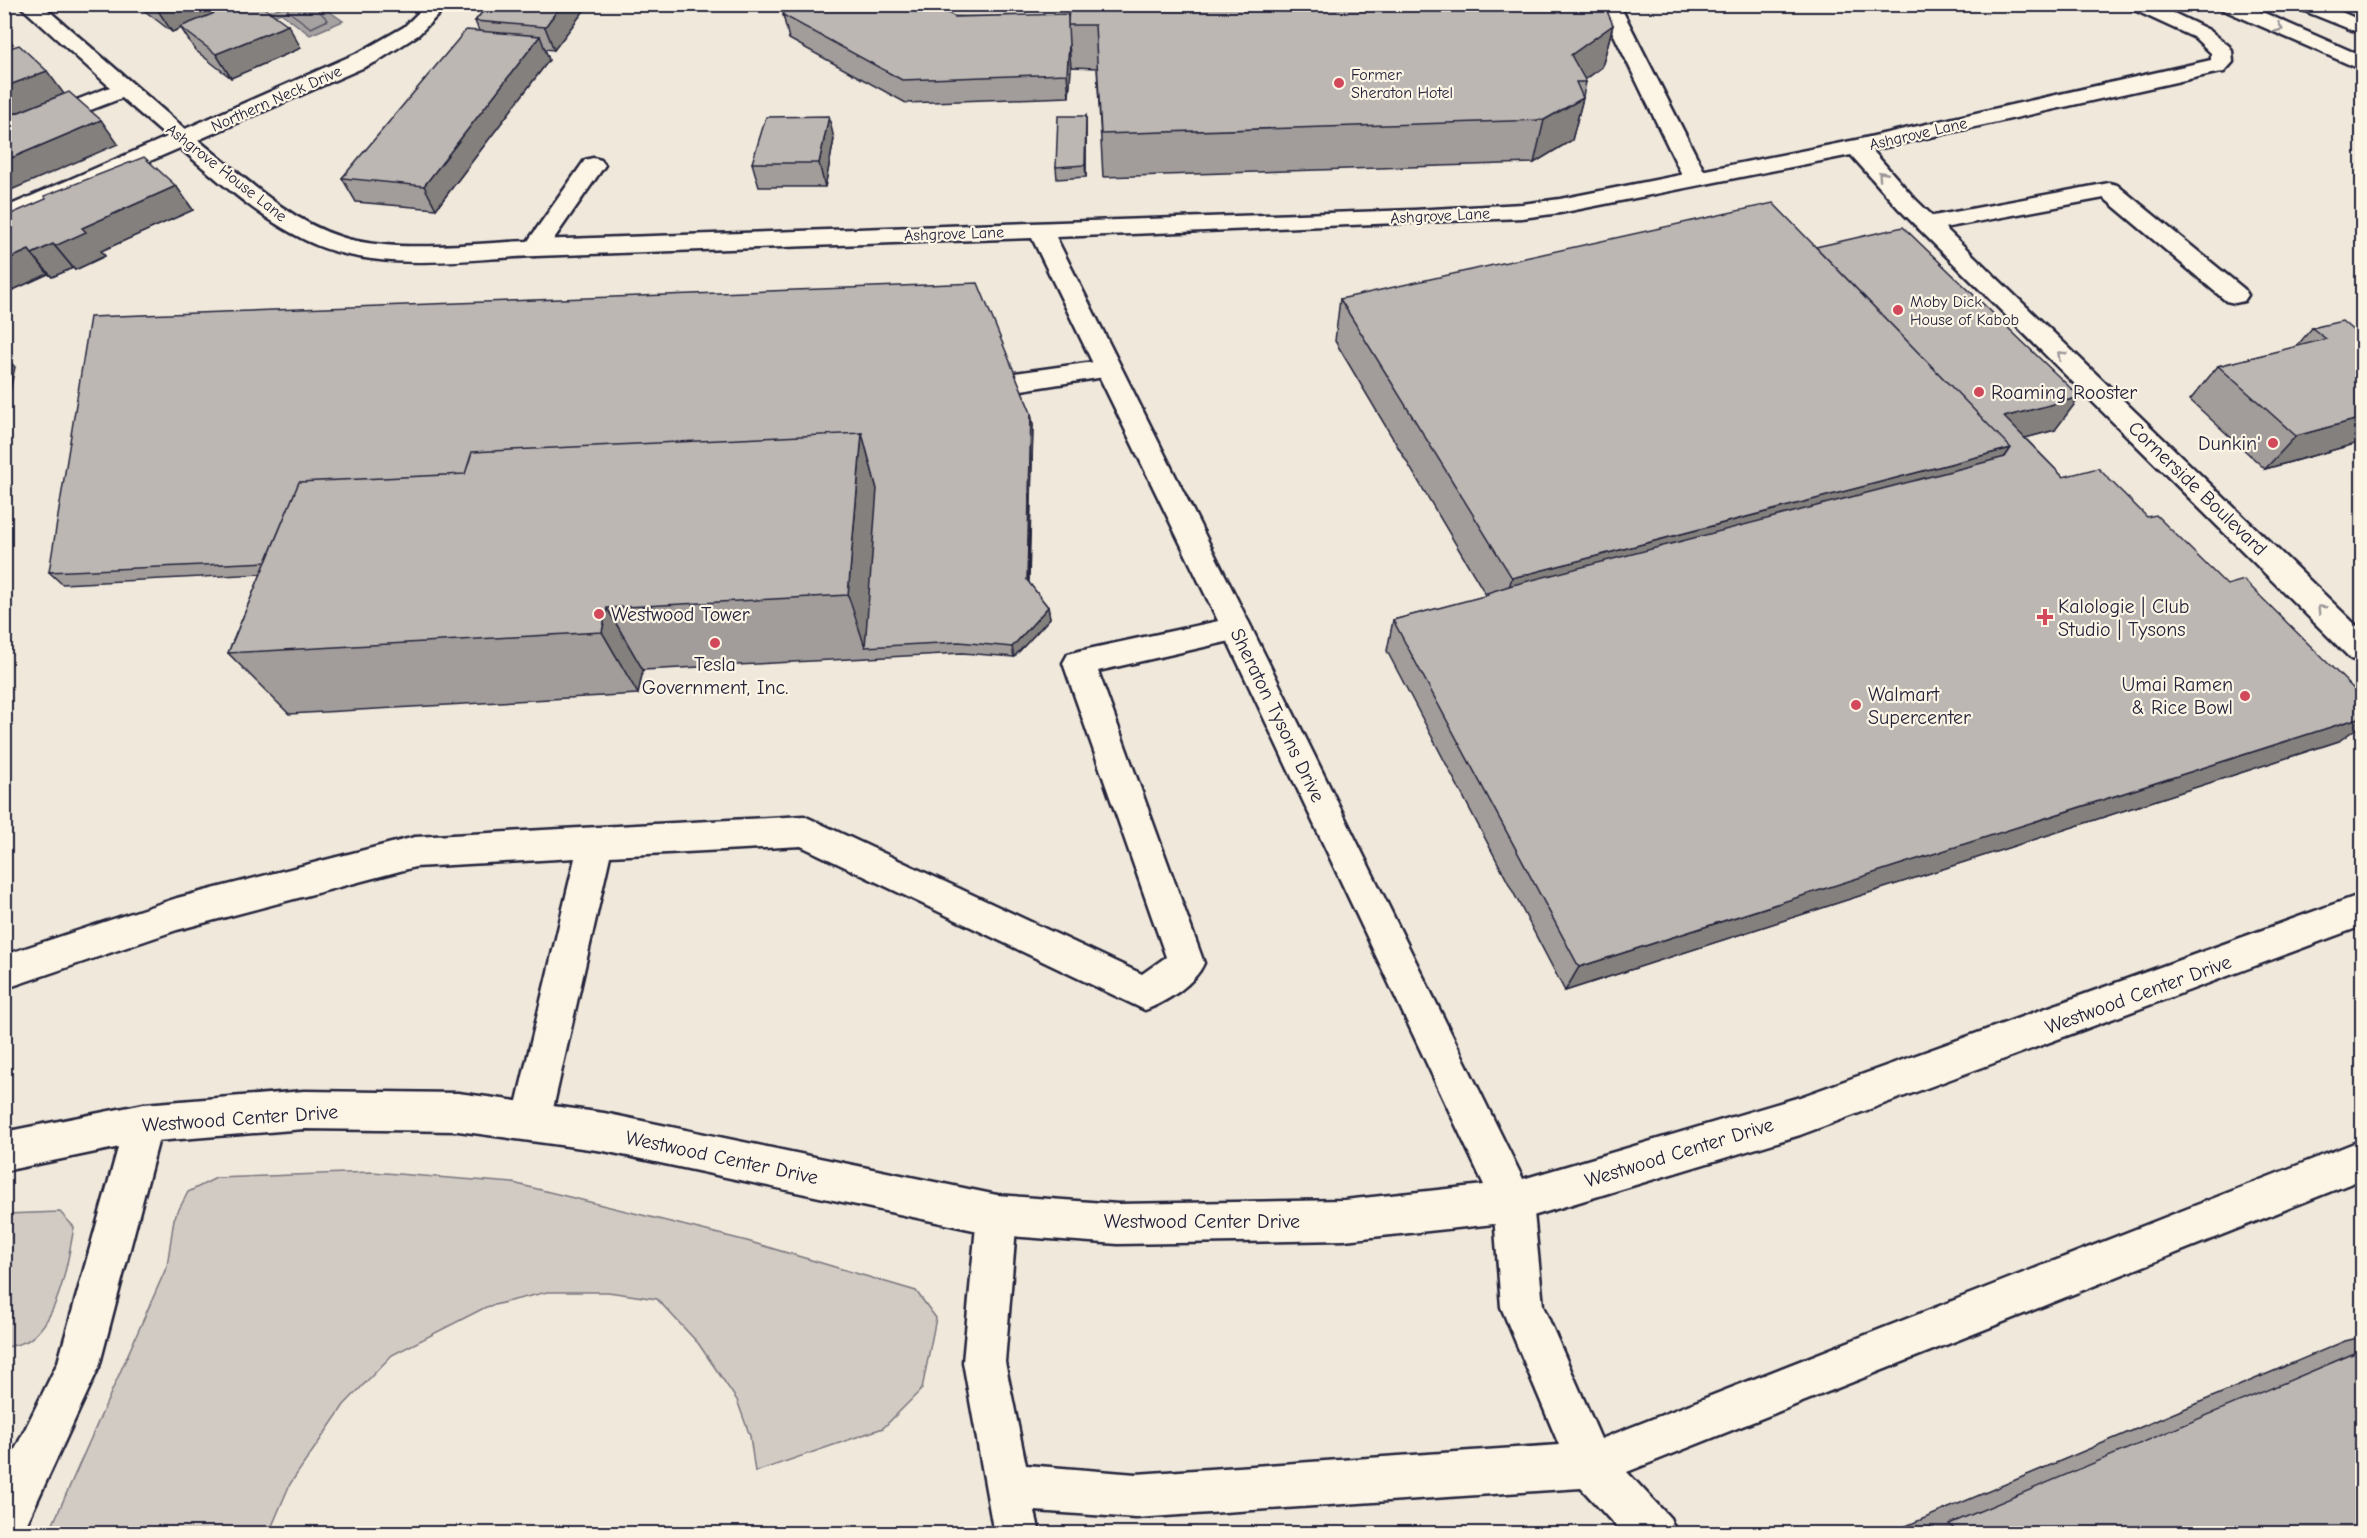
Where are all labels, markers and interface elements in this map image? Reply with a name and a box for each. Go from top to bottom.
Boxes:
one-way arrow [2273,21,2284,33]
street label: Northern Neck Drive [208,62,344,136]
place label: Former Sheraton Hotel [1351,66,1453,102]
marker: Former Sheraton Hotel [1332,76,1346,90]
street label: Ashgrove Lane [1868,114,1969,154]
street label: Ashgrove House Lane [162,120,290,225]
one-way arrow [1878,171,1889,182]
street label: Ashgrove Lane [1390,204,1490,228]
street label: Ashgrove Lane [904,223,1004,245]
place label: Moby Dick House of Kabob [1910,293,2019,329]
marker: Moby Dick House of Kabob [1891,303,1905,317]
one-way arrow [2058,351,2069,362]
place label: Roaming Rooster [1991,381,2137,404]
marker: Roaming Rooster [1972,385,1986,399]
street label: Cornerside Boulevard [2124,416,2272,560]
place label: Dunkin' [2198,432,2261,455]
marker: Dunkin' [2266,436,2280,450]
place label: Kalologie | Club Studio | Tysons [2058,595,2189,641]
place label: Westwood Tower [611,603,750,626]
one-way arrow [2317,605,2328,616]
marker: Westwood Tower [592,607,606,621]
marker: Kalologie | Club Studio | Tysons [2036,608,2054,626]
street label: Sheraton Tysons Drive [1225,625,1330,806]
marker: Tesla Government, Inc. [708,636,722,650]
place label: Tesla Government, Inc. [642,653,788,699]
place label: Umai Ramen & Rice Bowl [2121,673,2233,719]
place label: Walmart Supercenter [1868,683,1971,729]
marker: Umai Ramen & Rice Bowl [2238,689,2252,703]
marker: Walmart Supercenter [1849,698,1863,712]
street label: Westwood Center Drive [2042,950,2234,1039]
street label: Westwood Center Drive [141,1100,339,1137]
street label: Westwood Center Drive [1582,1113,1776,1192]
street label: Westwood Center Drive [624,1126,820,1189]
street label: Westwood Center Drive [1104,1210,1300,1233]

